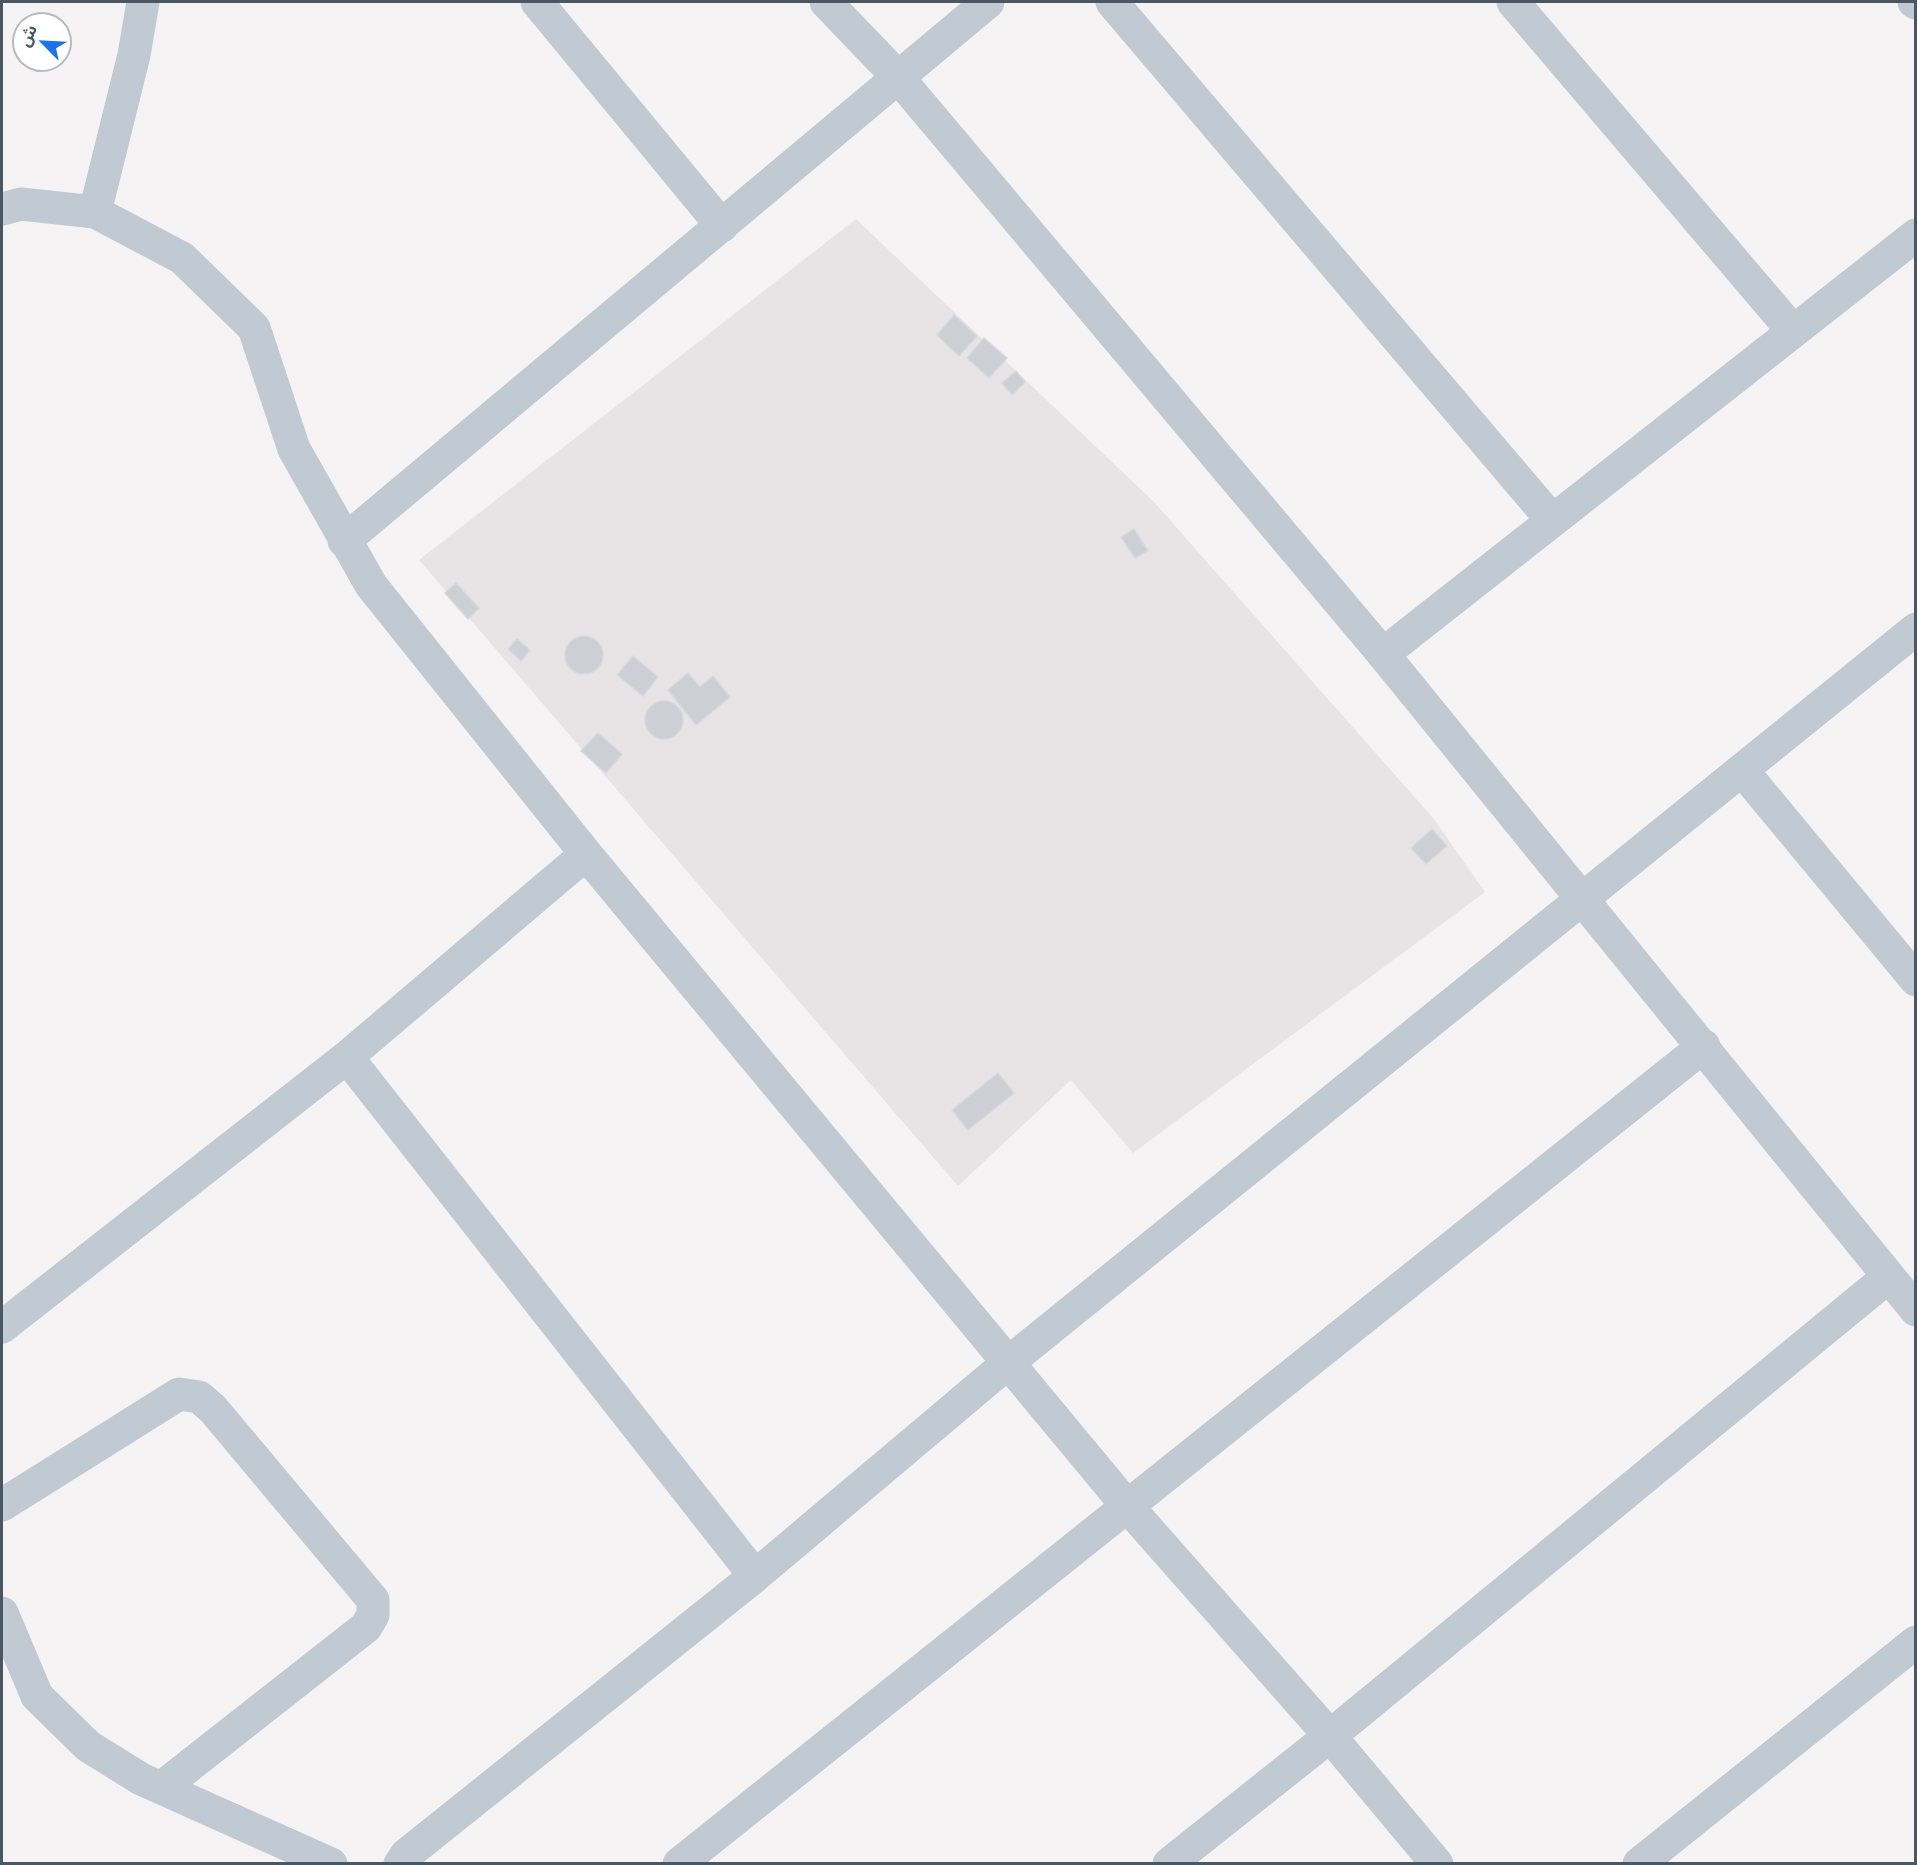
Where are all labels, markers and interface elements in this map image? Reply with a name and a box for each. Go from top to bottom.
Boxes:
north arrow [12,12,72,72]
text: ش [13,21,42,50]

